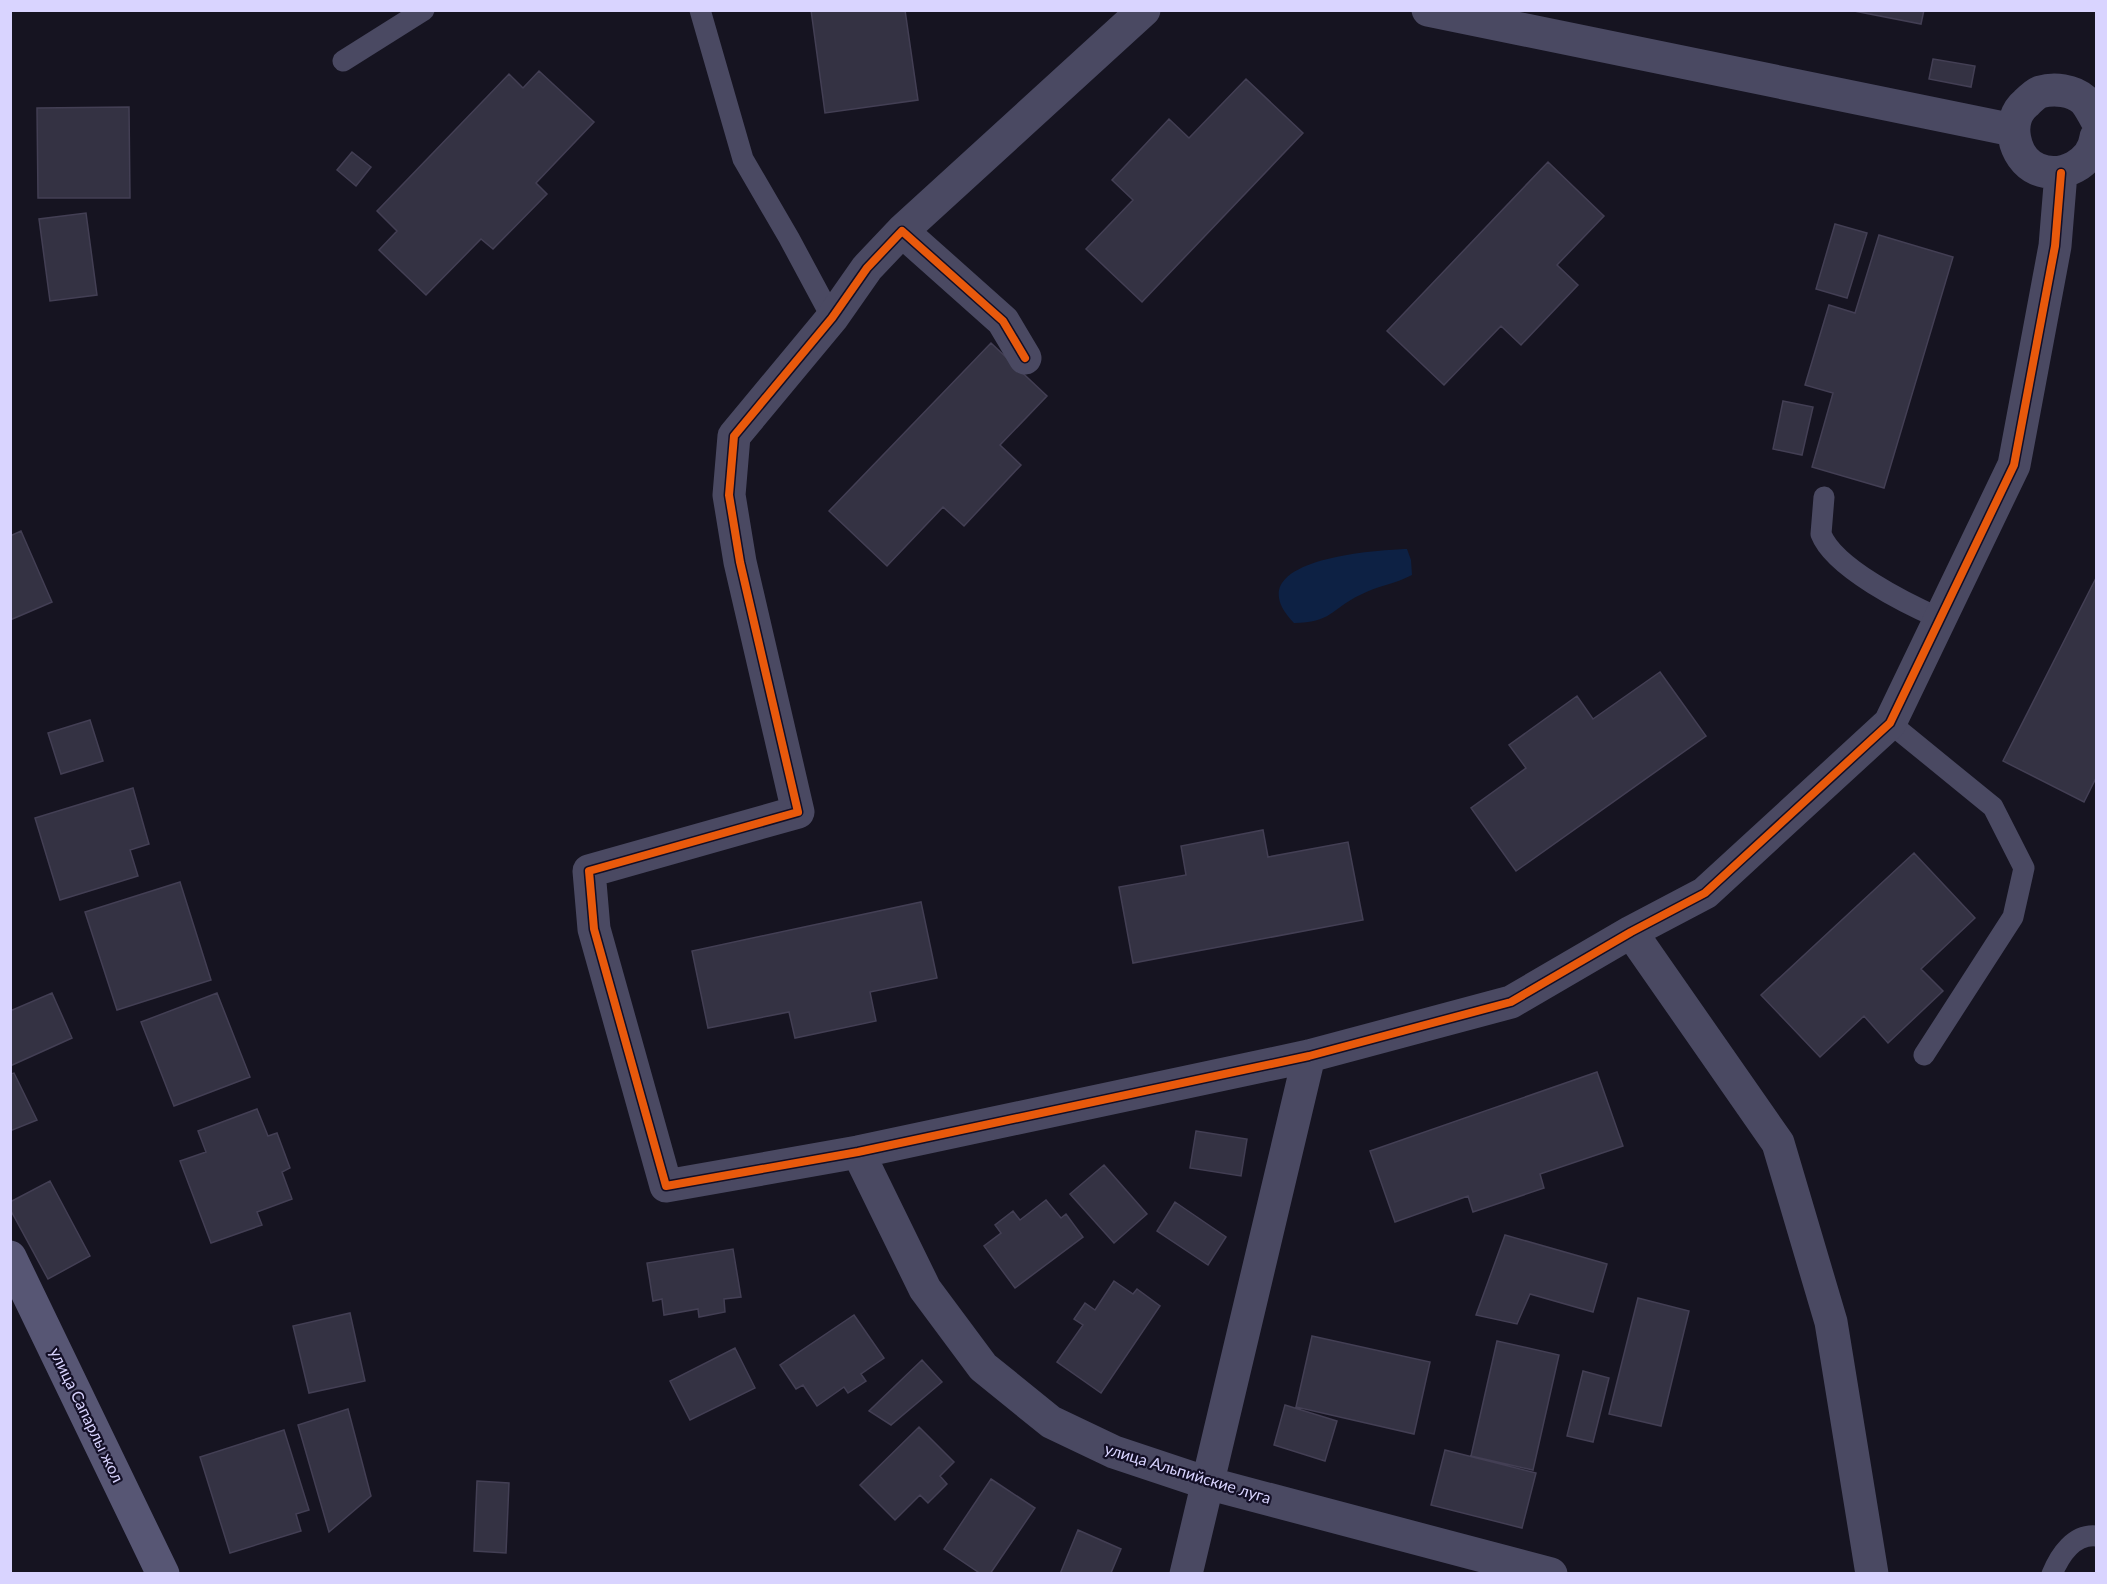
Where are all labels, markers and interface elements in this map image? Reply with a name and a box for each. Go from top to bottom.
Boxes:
street label: улица Сапарлы жол [47,1344,128,1485]
street label: улица Альпийские луга [1103,1438,1274,1507]

